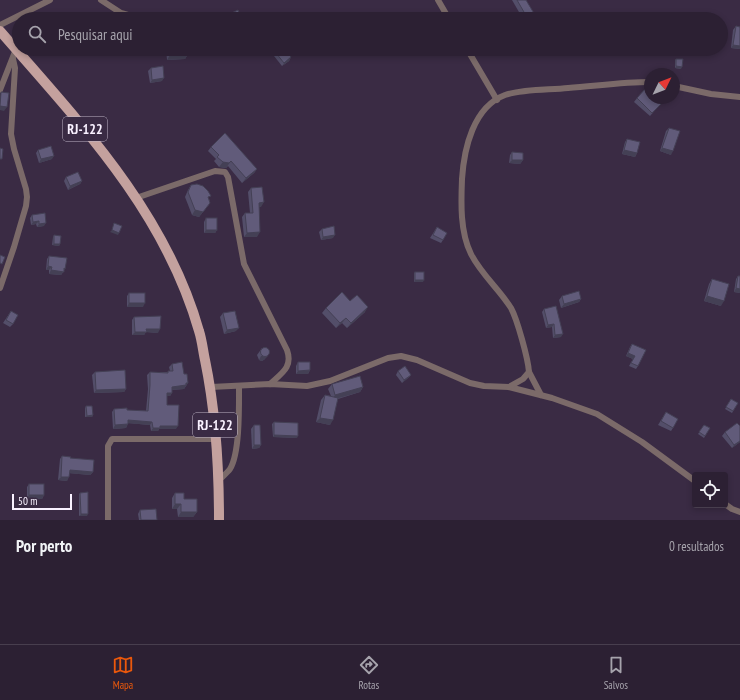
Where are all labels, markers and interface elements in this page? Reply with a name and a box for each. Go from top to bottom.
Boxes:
search box [12,12,728,56]
icon: search [26,23,48,45]
text: Pesquisar aqui [58,25,132,44]
north arrow [644,68,680,104]
road number: RJ-122 [63,117,107,141]
road number: RJ-122 [193,413,237,437]
map controls [692,472,728,508]
button: locate [692,472,728,508]
scale bar [12,492,72,511]
text: 50 m [18,494,37,508]
text: Por perto [16,535,72,557]
text: 0 resultados [669,538,724,555]
tab: Mapa [112,654,134,692]
tab: Rotas [358,654,380,692]
tab: Salvos [604,654,628,692]

